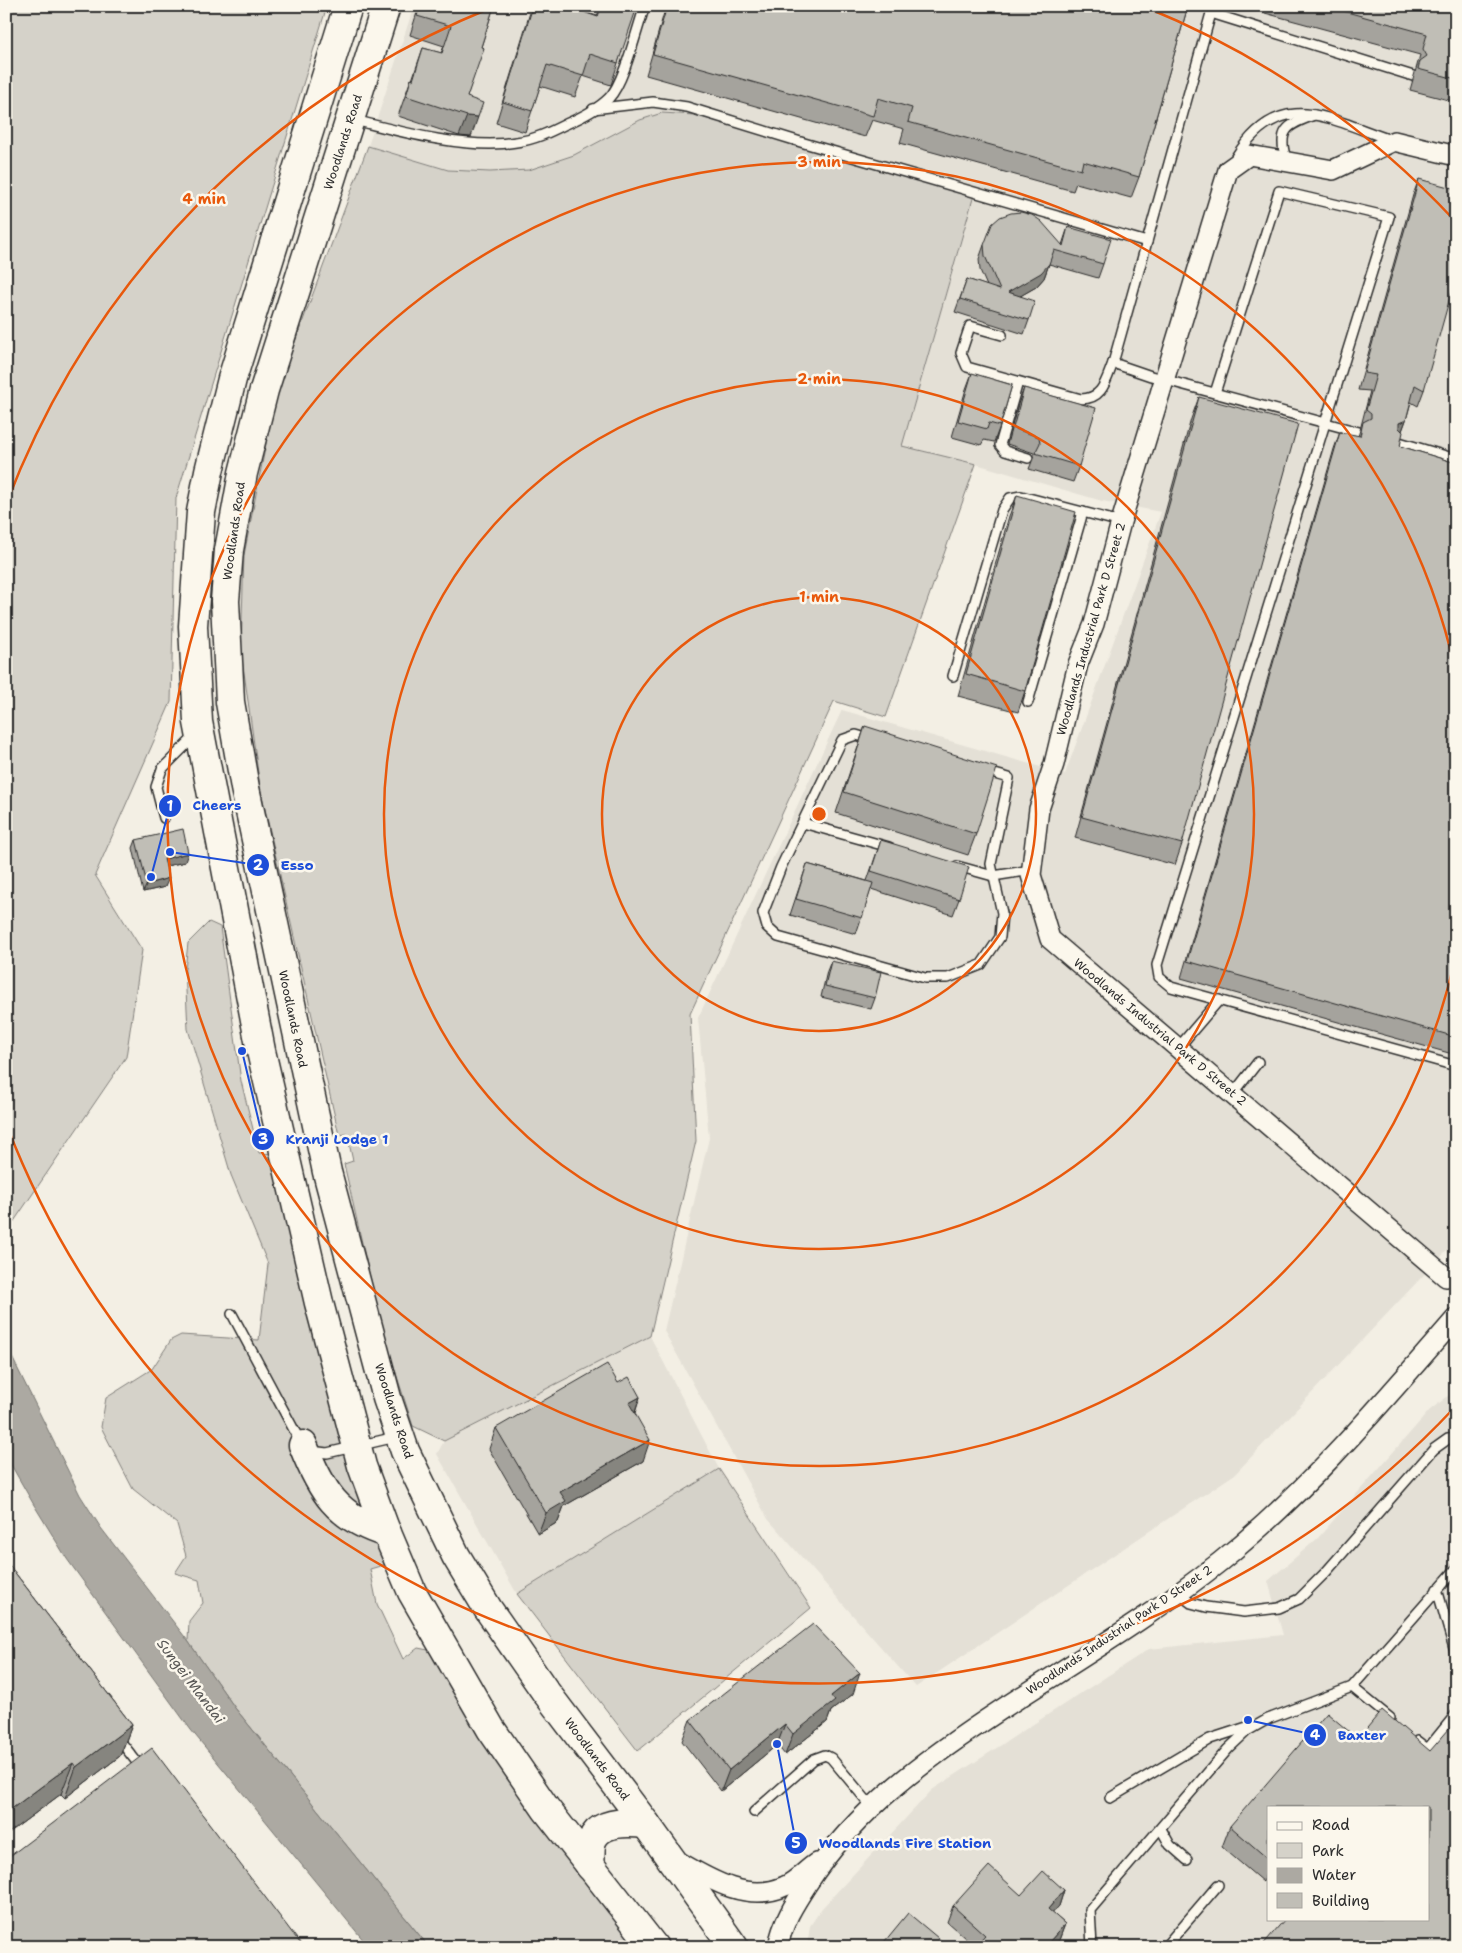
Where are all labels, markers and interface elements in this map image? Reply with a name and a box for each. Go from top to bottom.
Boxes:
street label: Woodlands Road [320,92,366,192]
text: 3 min [797,152,841,172]
text: 4 min [182,189,226,209]
text: 2 min [797,369,841,389]
street label: Woodlands Road [219,480,249,581]
street label: Woodlands Industrial Park D Street 2 [1053,521,1129,737]
text: 1 min [799,587,839,607]
callout: Cheers [157,791,251,820]
text: 1 [167,796,174,816]
text: Cheers [193,796,241,814]
centre of rings [810,805,828,823]
callout: Esso [245,850,323,879]
text: 2 [253,855,264,875]
text: Esso [280,856,314,874]
street label: Woodlands Industrial Park D Street 2 [1070,955,1250,1109]
street label: Woodlands Road [275,969,311,1070]
callout: Kranji Lodge 1 [250,1124,398,1153]
text: 3 [258,1129,268,1149]
text: Kranji Lodge 1 [286,1130,388,1148]
street label: Woodlands Road [371,1361,417,1461]
street label: Woodlands Industrial Park D Street 2 [1023,1562,1215,1698]
water label: Sungei Mandai [153,1635,229,1728]
street label: Woodlands Road [561,1715,633,1804]
callout: Baxter [1302,1720,1396,1749]
text: 4 [1310,1725,1321,1745]
text: Baxter [1338,1726,1387,1744]
legend [1267,1806,1430,1920]
text: Road [1312,1815,1350,1835]
callout: Woodlands Fire Station [783,1828,1001,1857]
text: 5 [791,1833,801,1853]
text: Woodlands Fire Station [819,1834,991,1852]
text: Park [1312,1841,1344,1861]
text: Water [1312,1865,1356,1885]
text: Building [1312,1891,1369,1911]

